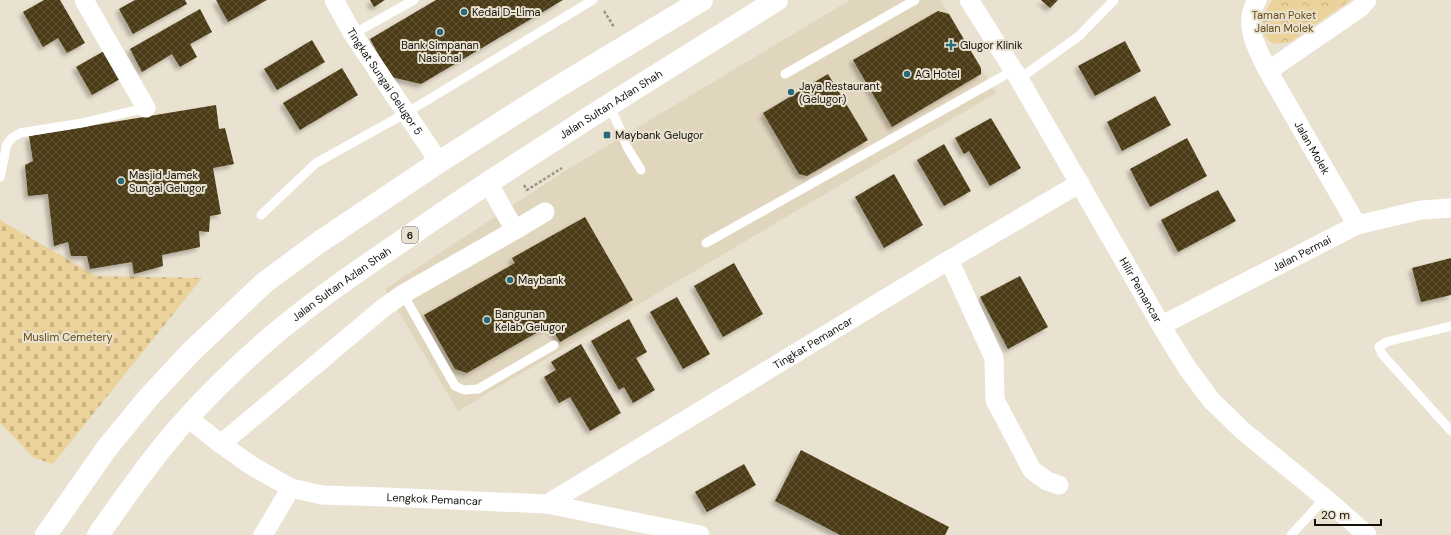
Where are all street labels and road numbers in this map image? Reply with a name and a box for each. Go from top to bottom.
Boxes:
street label: Tingkat Sungai Gelugor 5 [344,25,426,138]
street label: Jalan Sultan Azlan Shah [557,66,665,142]
street label: Jalan Molek [1291,118,1333,177]
road number: 6 [402,227,418,243]
street label: Jalan Permai [1270,233,1333,274]
street label: Jalan Sultan Azlan Shah [289,244,394,324]
street label: Hilir Pemancar [1116,255,1165,325]
street label: Tingkat Pemancar [770,313,855,372]
street label: Lengkok Pemancar [386,490,482,508]

